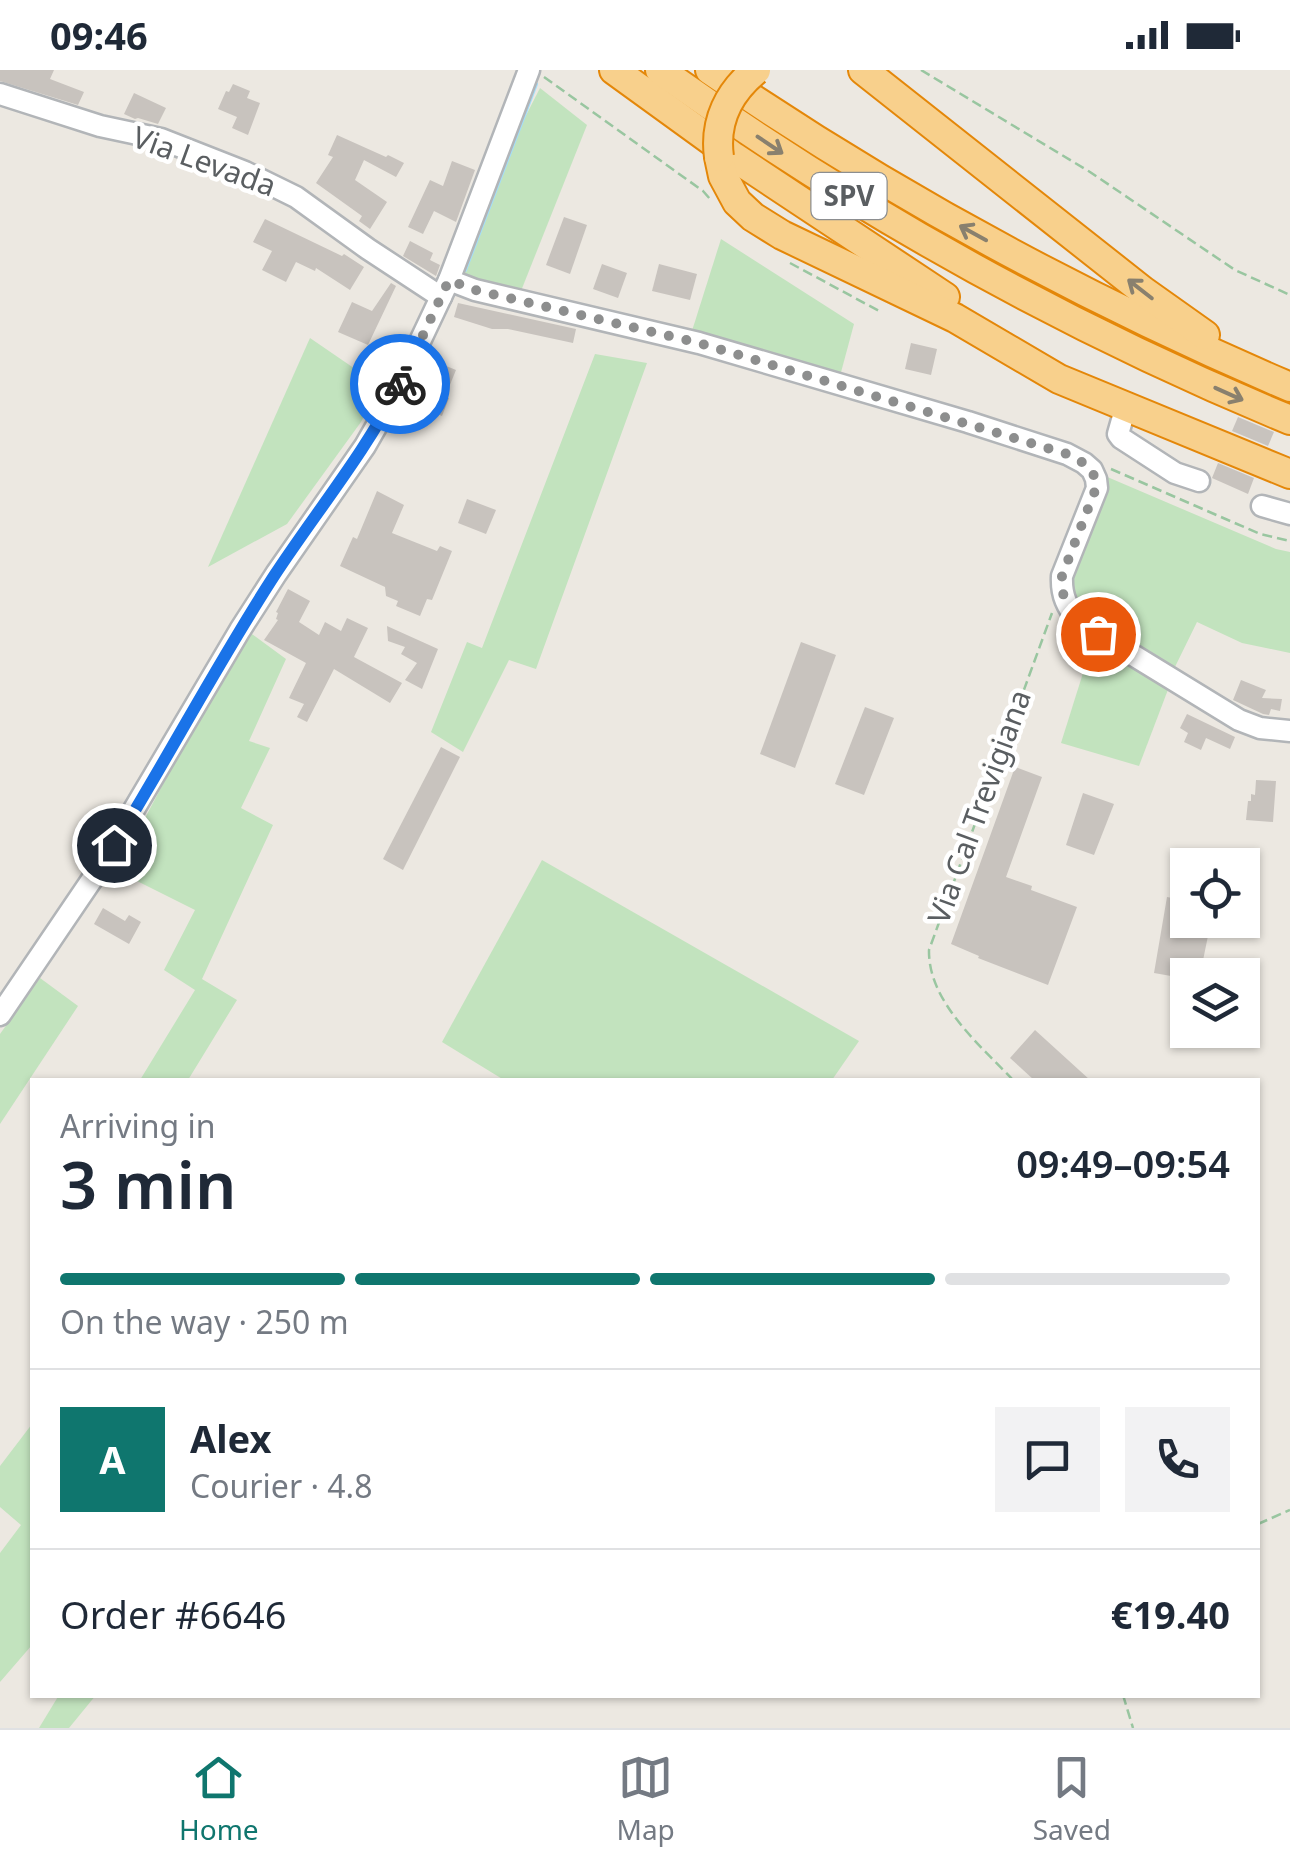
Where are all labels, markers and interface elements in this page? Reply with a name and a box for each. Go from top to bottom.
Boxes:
text: 09:46 [50,9,148,61]
street label: Via Levada [127,116,282,205]
one-way arrow [755,134,783,155]
road number: SPV [812,173,886,219]
one-way arrow [959,223,989,243]
one-way arrow [1128,279,1154,301]
courier [350,334,450,434]
icon: bike [373,357,428,412]
one-way arrow [1213,386,1244,404]
pin [1056,592,1141,677]
icon: bag [1071,607,1126,662]
street label: Via Cal Trevigiana [917,684,1040,929]
pin [72,803,157,888]
icon: home [87,818,142,873]
map controls [1170,848,1260,1048]
button: locate [1170,848,1260,938]
button: layers [1170,958,1260,1048]
text: Arriving in [60,1104,215,1147]
text: 09:49–09:54 [1016,1137,1230,1189]
text: 3 min [60,1140,236,1228]
text: On the way · 250 m [60,1300,349,1343]
button: chat [995,1407,1100,1512]
button: phone [1125,1407,1230,1512]
text: Alex [190,1412,272,1464]
text: A [99,1433,126,1485]
text: Courier · 4.8 [190,1464,373,1507]
text: Order #6646 [60,1588,286,1640]
text: €19.40 [1111,1588,1230,1640]
tab: Home [179,1750,259,1848]
tab: Map [617,1750,675,1848]
tab: Saved [1033,1750,1111,1848]

